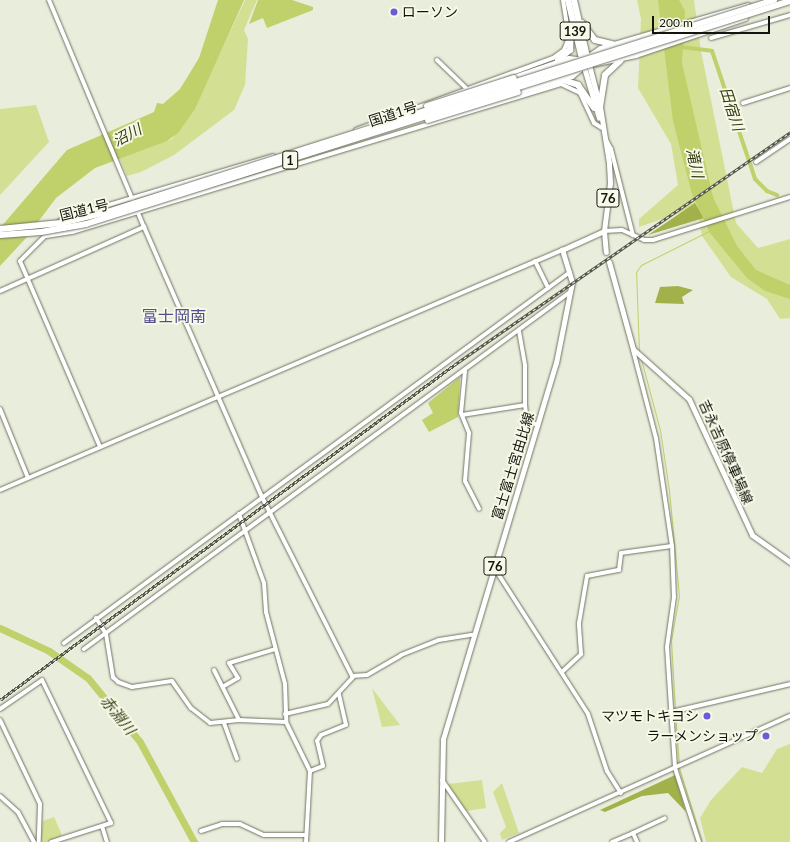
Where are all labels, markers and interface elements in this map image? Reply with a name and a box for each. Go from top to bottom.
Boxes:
place label: ローソン [402,4,458,20]
marker: ローソン [389,7,399,17]
scale bar [654,8,772,34]
text: 200 m [659,15,693,30]
road number: 139 [559,20,591,42]
water label: 田宿川 [716,85,748,133]
street label: 国道1号 [367,98,419,130]
water label: 沼川 [110,120,144,150]
water label: 滝川 [683,146,707,180]
road number: 1 [282,149,298,171]
road number: 76 [596,187,620,209]
street label: 国道1号 [58,196,110,224]
district label: 富士岡南 [142,306,206,326]
street label: 吉永吉原停車場線 [696,397,756,507]
street label: 富士富士宮由比線 [489,410,537,522]
road number: 76 [483,555,507,577]
water label: 赤淵川 [97,692,139,738]
place label: マツモトキヨシ [601,708,699,724]
marker: マツモトキヨシ [702,711,712,721]
place label: ラーメンショップ [646,728,758,744]
marker: ラーメンショップ [761,731,771,741]

